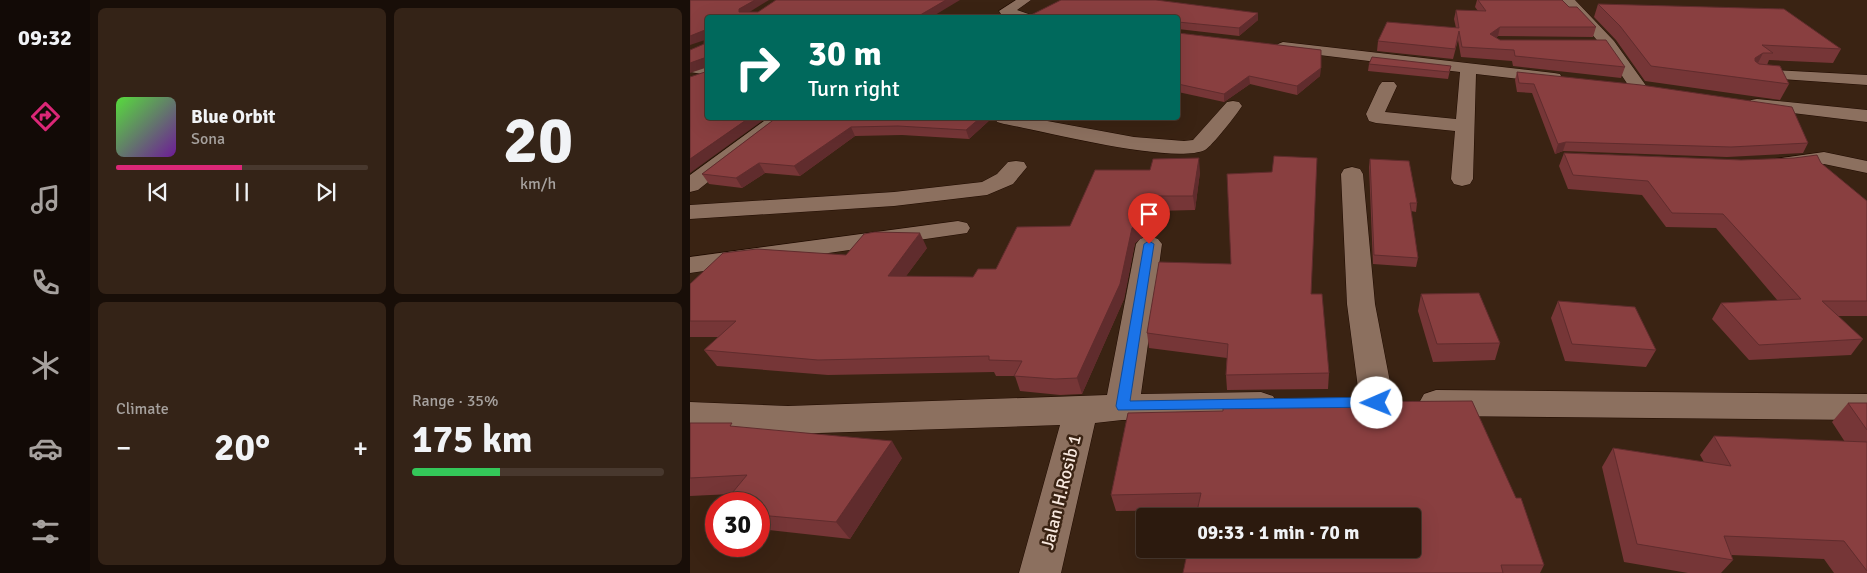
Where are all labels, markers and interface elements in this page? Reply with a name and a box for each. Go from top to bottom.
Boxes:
text: 09:32 [18,24,72,51]
text: 30 m [808,32,882,75]
icon: right [725,35,790,100]
text: Turn right [808,75,900,102]
icon: directions [28,99,63,134]
text: 20 [503,101,573,181]
text: Blue Orbit [191,105,275,129]
text: Sona [191,129,225,149]
text: km/h [520,174,556,194]
icon: previous [144,178,172,206]
icon: pause [228,178,256,206]
icon: next [312,178,340,206]
icon: music [28,182,63,217]
pin [1128,193,1170,244]
icon: arrive [1135,200,1163,228]
icon: phone [28,265,63,300]
icon: climate [28,348,63,383]
position arrow [1350,376,1402,428]
text: Range · 35% [412,391,498,411]
text: Climate [116,399,169,419]
text: 175 km [412,416,533,463]
text: 20° [214,424,270,471]
icon: car [28,431,63,466]
text: − [116,431,131,465]
text: + [353,431,368,465]
street label: Jalan H.Rosib 1 [1036,432,1086,552]
speed limit sign: 30 [705,492,770,557]
icon: filters [28,514,63,549]
text: 09:33 · 1 min · 70 m [1198,521,1359,545]

